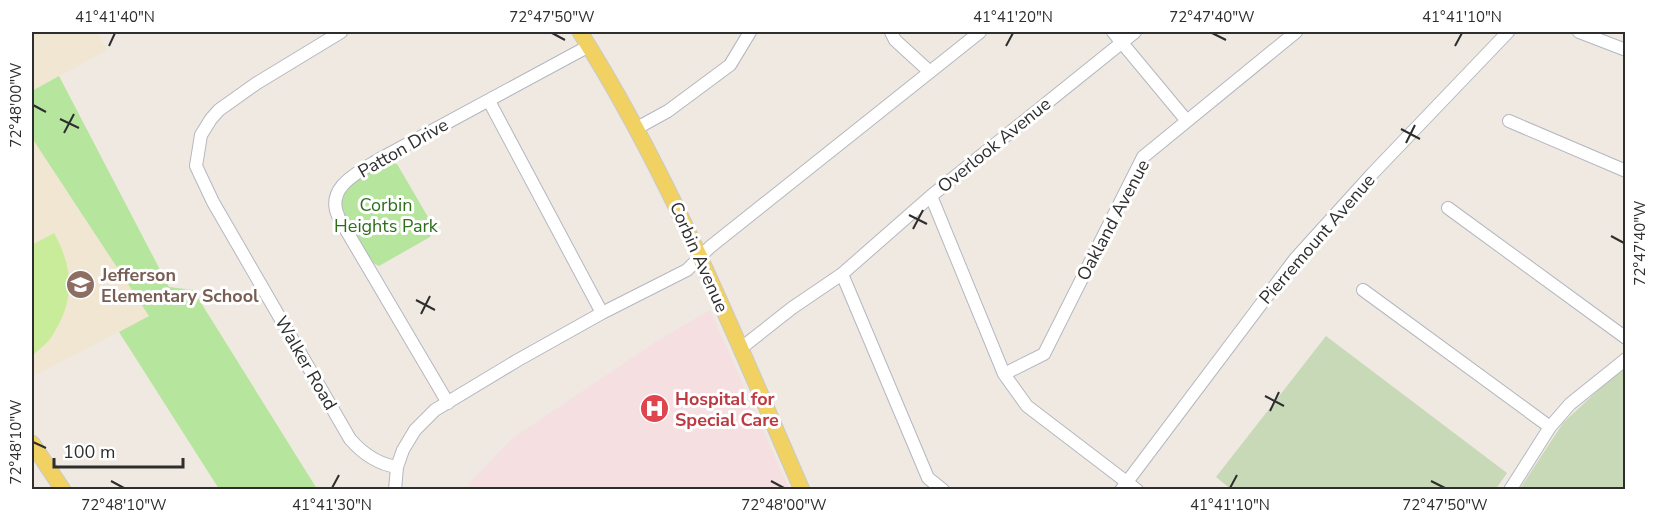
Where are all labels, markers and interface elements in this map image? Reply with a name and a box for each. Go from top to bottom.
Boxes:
text: 41°41'40"N [75,7,155,27]
text: 72°47'50"W [509,7,595,27]
text: 41°41'20"N [973,7,1053,27]
text: 72°47'40"W [1169,7,1255,27]
text: 41°41'10"N [1422,7,1502,27]
text: 72°48'00"W [6,62,26,148]
street label: Overlook Avenue [932,92,1056,198]
street label: Patton Drive [354,113,452,183]
street label: Oakland Avenue [1071,155,1155,285]
street label: Pierremount Avenue [1254,169,1380,309]
park label: Corbin Heights Park [334,193,439,238]
street label: Corbin Avenue [664,198,734,316]
text: 72°47'40"W [1630,200,1650,286]
place label: Jefferson Elementary School [100,263,259,308]
school or university icon: Jefferson Elementary School [64,269,96,301]
street label: Walker Road [269,312,343,414]
place label: Hospital for Special Care [675,387,779,432]
hospital icon: Hospital for Special Care [638,393,670,425]
text: 72°48'10"W [6,399,26,485]
scale bar [54,431,183,469]
text: 100 m [63,440,115,464]
text: 72°48'10"W [81,495,167,515]
text: 41°41'30"N [292,495,372,515]
text: 72°48'00"W [741,495,827,515]
text: 41°41'10"N [1190,495,1270,515]
text: 72°47'50"W [1402,495,1488,515]

